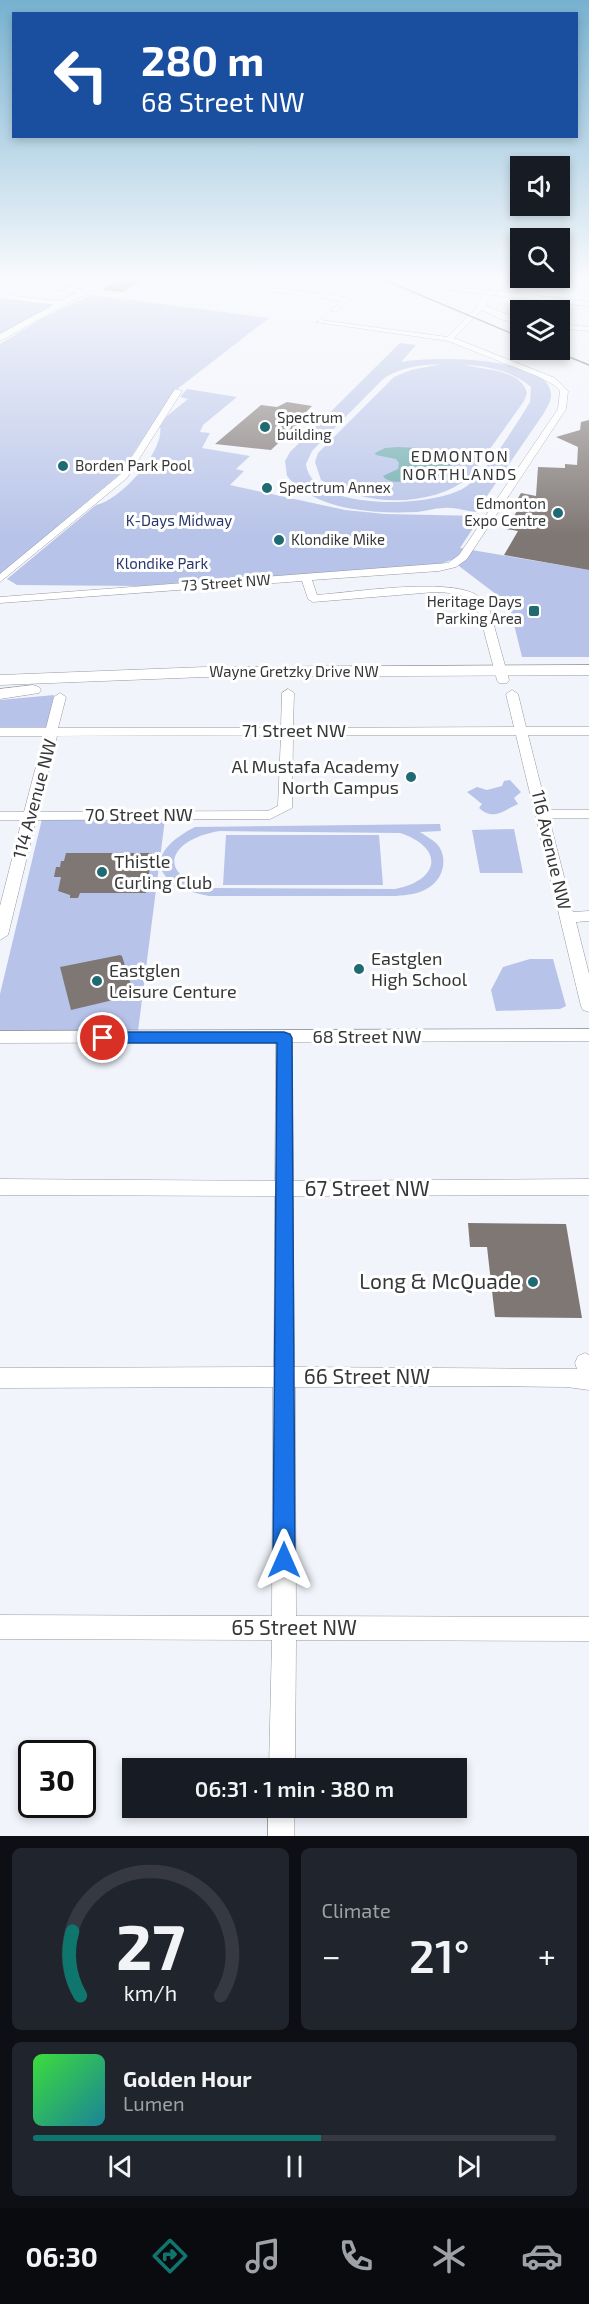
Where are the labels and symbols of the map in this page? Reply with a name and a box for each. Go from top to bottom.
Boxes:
place label: Spectrum building [277,408,343,443]
marker: Spectrum building [258,420,272,434]
district label: EDMONTON NORTHLANDS [402,446,518,483]
place label: Borden Park Pool [75,456,192,474]
marker: Borden Park Pool [56,459,70,473]
place label: Spectrum Annex [279,478,391,496]
marker: Spectrum Annex [260,481,274,495]
place label: Edmonton Expo Centre [464,494,546,529]
marker: Edmonton Expo Centre [551,506,565,520]
park label: K-Days Midway [126,511,232,529]
place label: Klondike Mike [291,530,385,548]
marker: Klondike Mike [272,533,286,547]
park label: Klondike Park [116,554,209,572]
street label: 73 Street NW [181,570,271,594]
place label: Heritage Days Parking Area [427,592,522,627]
marker: Heritage Days Parking Area [527,604,541,618]
street label: Wayne Gretzky Drive NW [209,662,379,680]
street label: 71 Street NW [242,719,346,741]
street label: 114 Avenue NW [7,736,61,861]
place label: Al Mustafa Academy North Campus [232,755,399,798]
marker: Al Mustafa Academy North Campus [404,770,418,784]
street label: 116 Avenue NW [528,788,576,912]
street label: 70 Street NW [85,803,193,825]
place label: Thistle Curling Club [114,850,212,893]
marker: Thistle Curling Club [95,865,109,879]
place label: Eastglen High School [371,947,468,990]
place label: Eastglen Leisure Centure [109,959,237,1002]
marker: Eastglen High School [352,962,366,976]
marker: Eastglen Leisure Centure [90,974,104,988]
pin [77,1012,128,1063]
street label: 68 Street NW [312,1025,422,1047]
street label: 67 Street NW [304,1175,430,1200]
place label: Long & McQuade [359,1268,521,1294]
marker: Long & McQuade [526,1275,540,1289]
street label: 66 Street NW [304,1363,430,1388]
position arrow [252,1528,316,1592]
street label: 65 Street NW [231,1614,357,1639]
speed limit sign: 30 [18,1740,96,1818]

